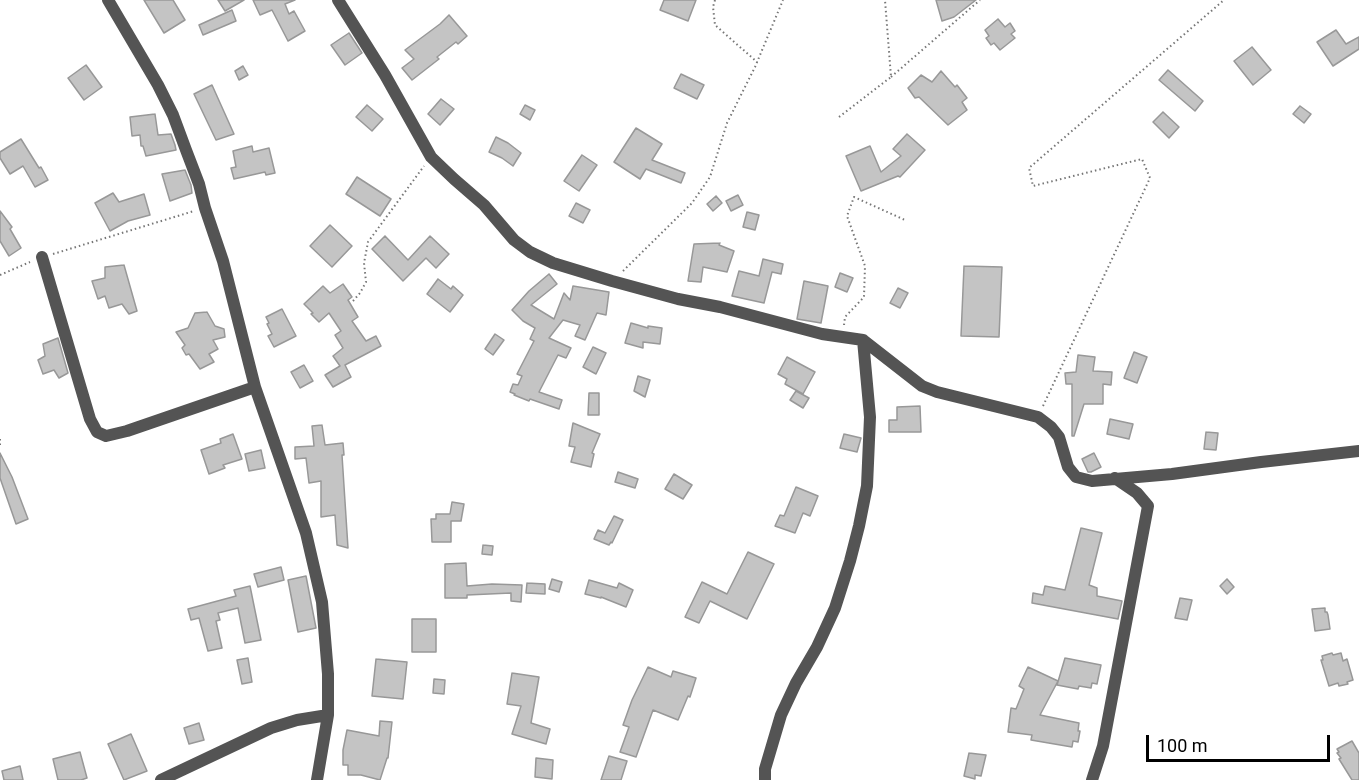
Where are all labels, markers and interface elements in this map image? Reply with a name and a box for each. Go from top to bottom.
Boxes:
scale bar [1149,723,1334,761]
text: 100 m [1157,735,1208,756]

